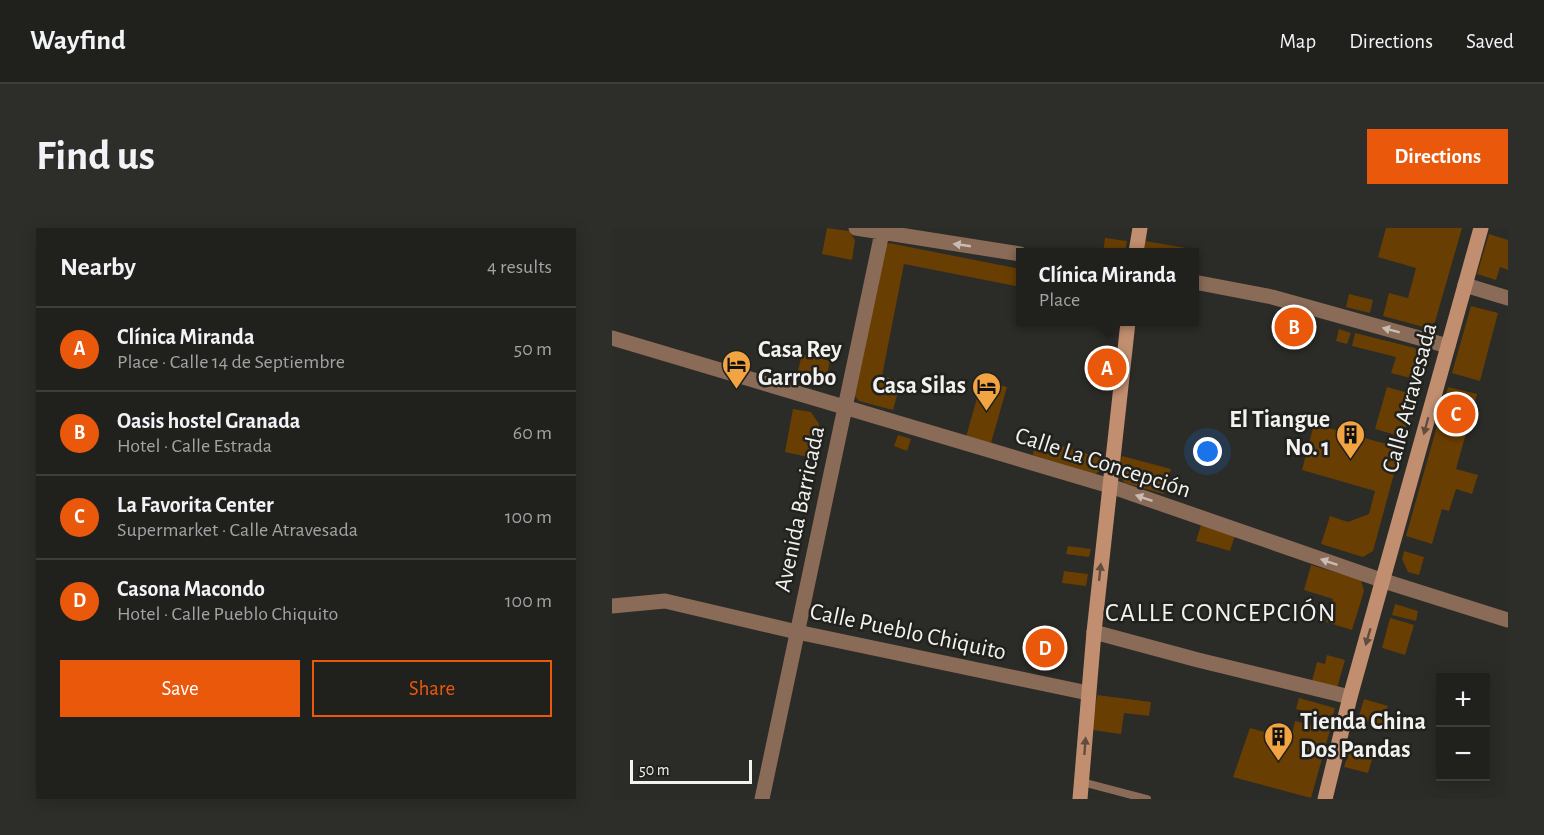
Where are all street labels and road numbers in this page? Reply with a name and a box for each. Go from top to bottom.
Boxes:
street label: Calle Atravesada [1378,320,1442,476]
street label: Calle La Concepción [1012,423,1194,503]
street label: Avenida Barricada [771,424,829,594]
street label: Calle Pueblo Chiquito [808,599,1008,665]

